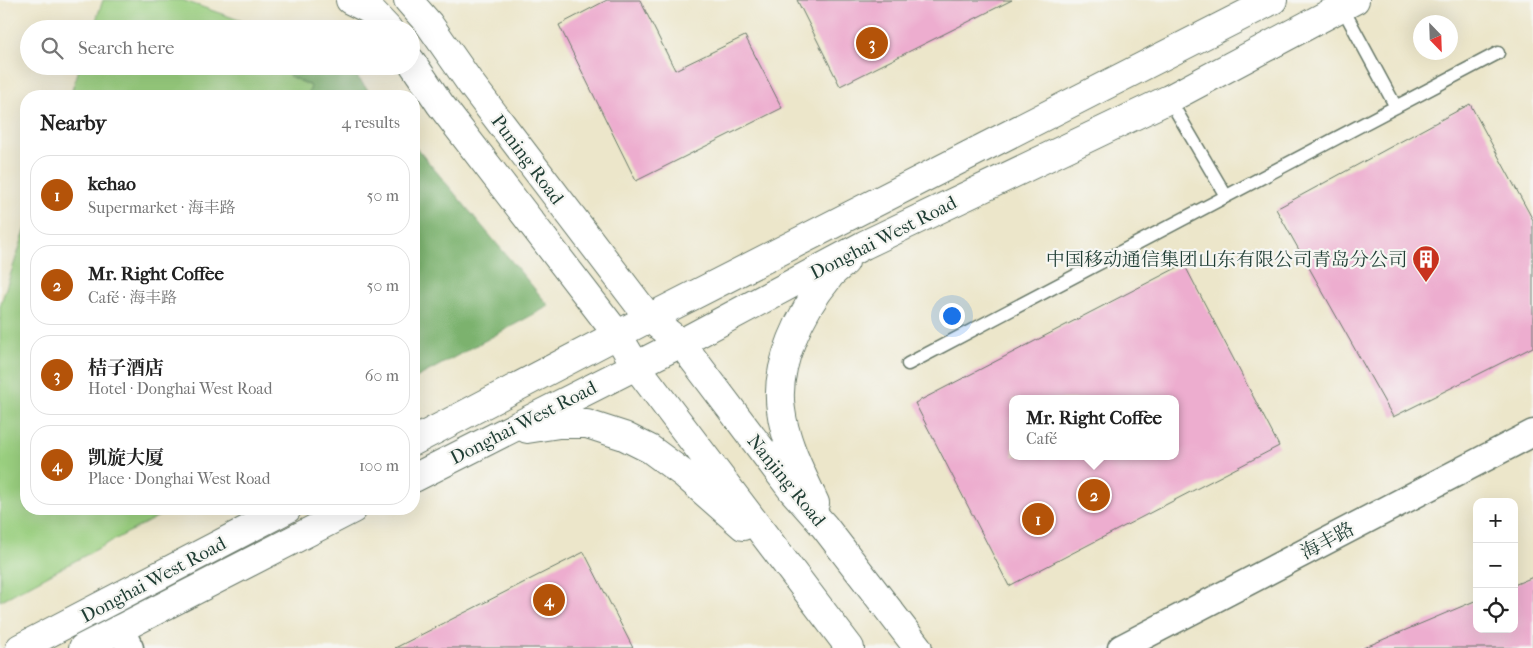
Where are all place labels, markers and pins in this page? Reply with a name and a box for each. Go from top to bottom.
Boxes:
pin: 3 [856,24,888,62]
building icon: 中国移动通信集团山东有限公司青岛分公司 [1411,244,1441,283]
place label: 中国移动通信集团山东有限公司青岛分公司 [1046,249,1407,271]
pin: 2 [1078,476,1110,514]
pin: 1 [1022,500,1054,538]
pin: 4 [533,581,565,619]

